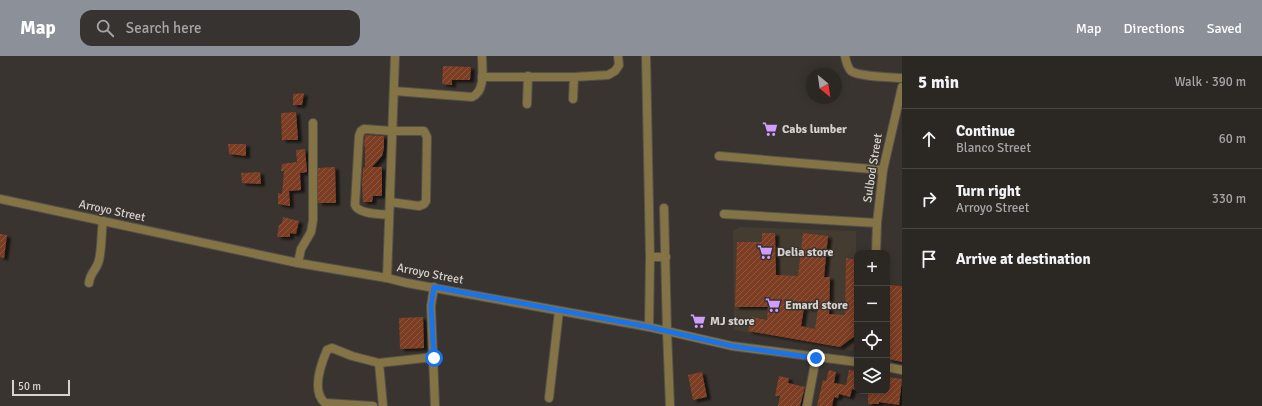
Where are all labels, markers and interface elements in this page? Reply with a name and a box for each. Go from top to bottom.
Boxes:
search box [80,10,360,46]
text: Map [20,16,56,40]
icon: search [94,17,116,39]
text: Search here [126,19,201,37]
text: Map [1076,20,1102,37]
text: Directions [1124,20,1185,37]
text: Saved [1207,20,1242,37]
north arrow [806,68,842,104]
text: 5 min [918,72,959,93]
text: Walk · 390 m [1175,74,1246,90]
supermarket icon: Cabs lumber [761,120,779,138]
place label: Cabs lumber [782,122,847,137]
text: Continue [956,122,1015,140]
icon: ahead [918,128,940,150]
text: 60 m [1219,131,1246,147]
street label: Sulbod Street [860,132,886,204]
text: Blanco Street [956,140,1031,156]
text: Turn right [956,182,1021,200]
icon: right [918,188,940,210]
text: 330 m [1212,191,1246,207]
street label: Arroyo Street [77,197,147,225]
text: Arroyo Street [956,200,1029,216]
supermarket icon: Delia store [756,243,774,261]
place label: Delia store [777,245,834,260]
icon: arrive [918,248,940,270]
map controls [854,250,890,394]
button: + [854,250,890,286]
text: Arrive at destination [956,250,1091,268]
street label: Arroyo Street [395,260,465,288]
button: − [854,286,890,322]
supermarket icon: Emard store [764,296,782,314]
place label: Emard store [785,298,848,313]
supermarket icon: MJ store [689,312,707,330]
place label: MJ store [710,314,755,329]
button: locate [854,322,890,358]
route start [425,349,443,367]
route end [807,349,825,367]
button: layers [854,358,890,394]
scale bar [12,378,70,397]
text: 50 m [18,380,41,393]

